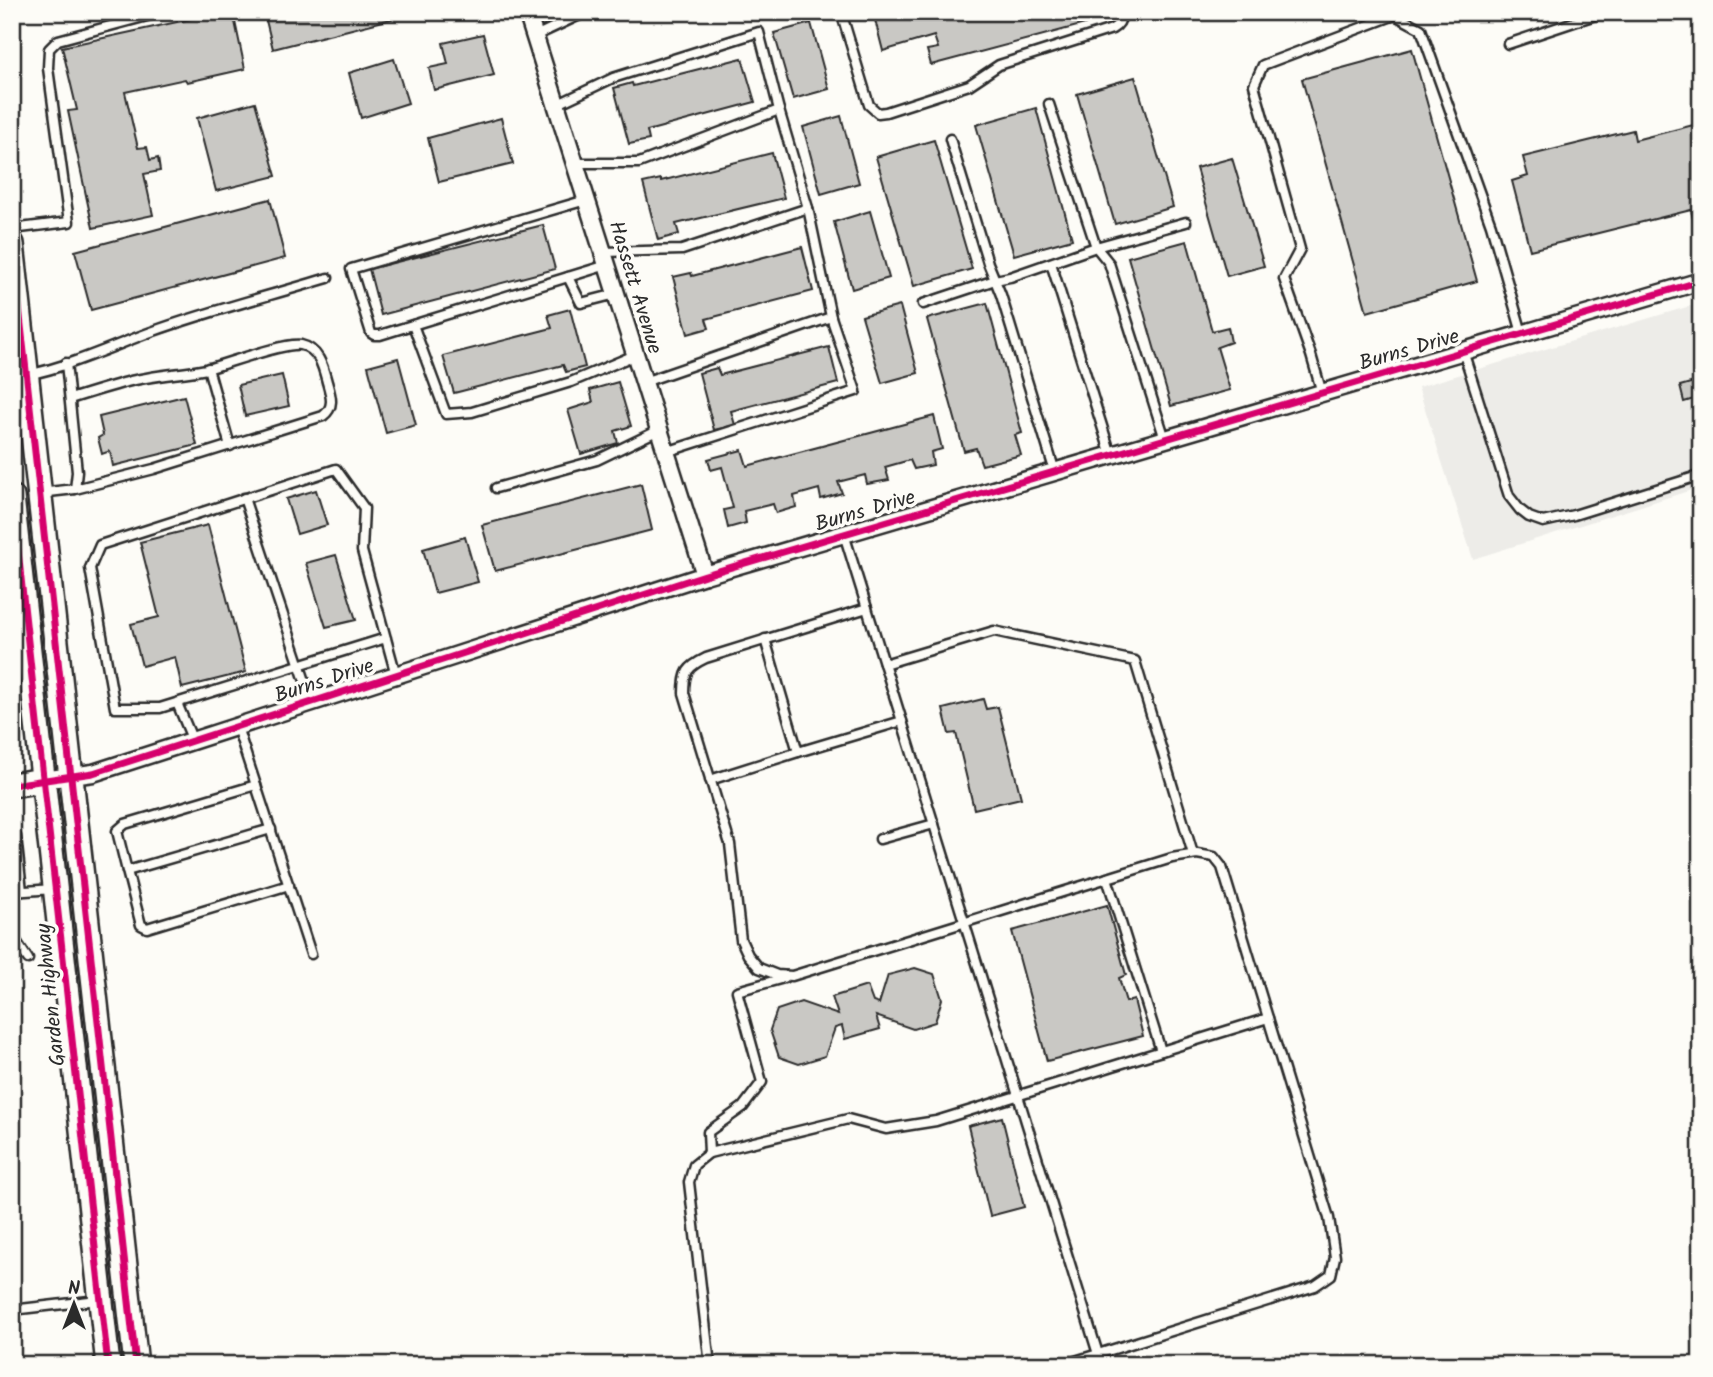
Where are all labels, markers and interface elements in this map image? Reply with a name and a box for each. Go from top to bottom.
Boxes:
street label: Hassett Avenue [599,217,671,359]
street label: Burns Drive [1355,320,1464,380]
street label: Burns Drive [811,481,920,541]
street label: Burns Drive [270,650,379,713]
street label: Garden Highway [28,922,75,1068]
north arrow [38,1268,108,1338]
text: N [68,1274,80,1304]

